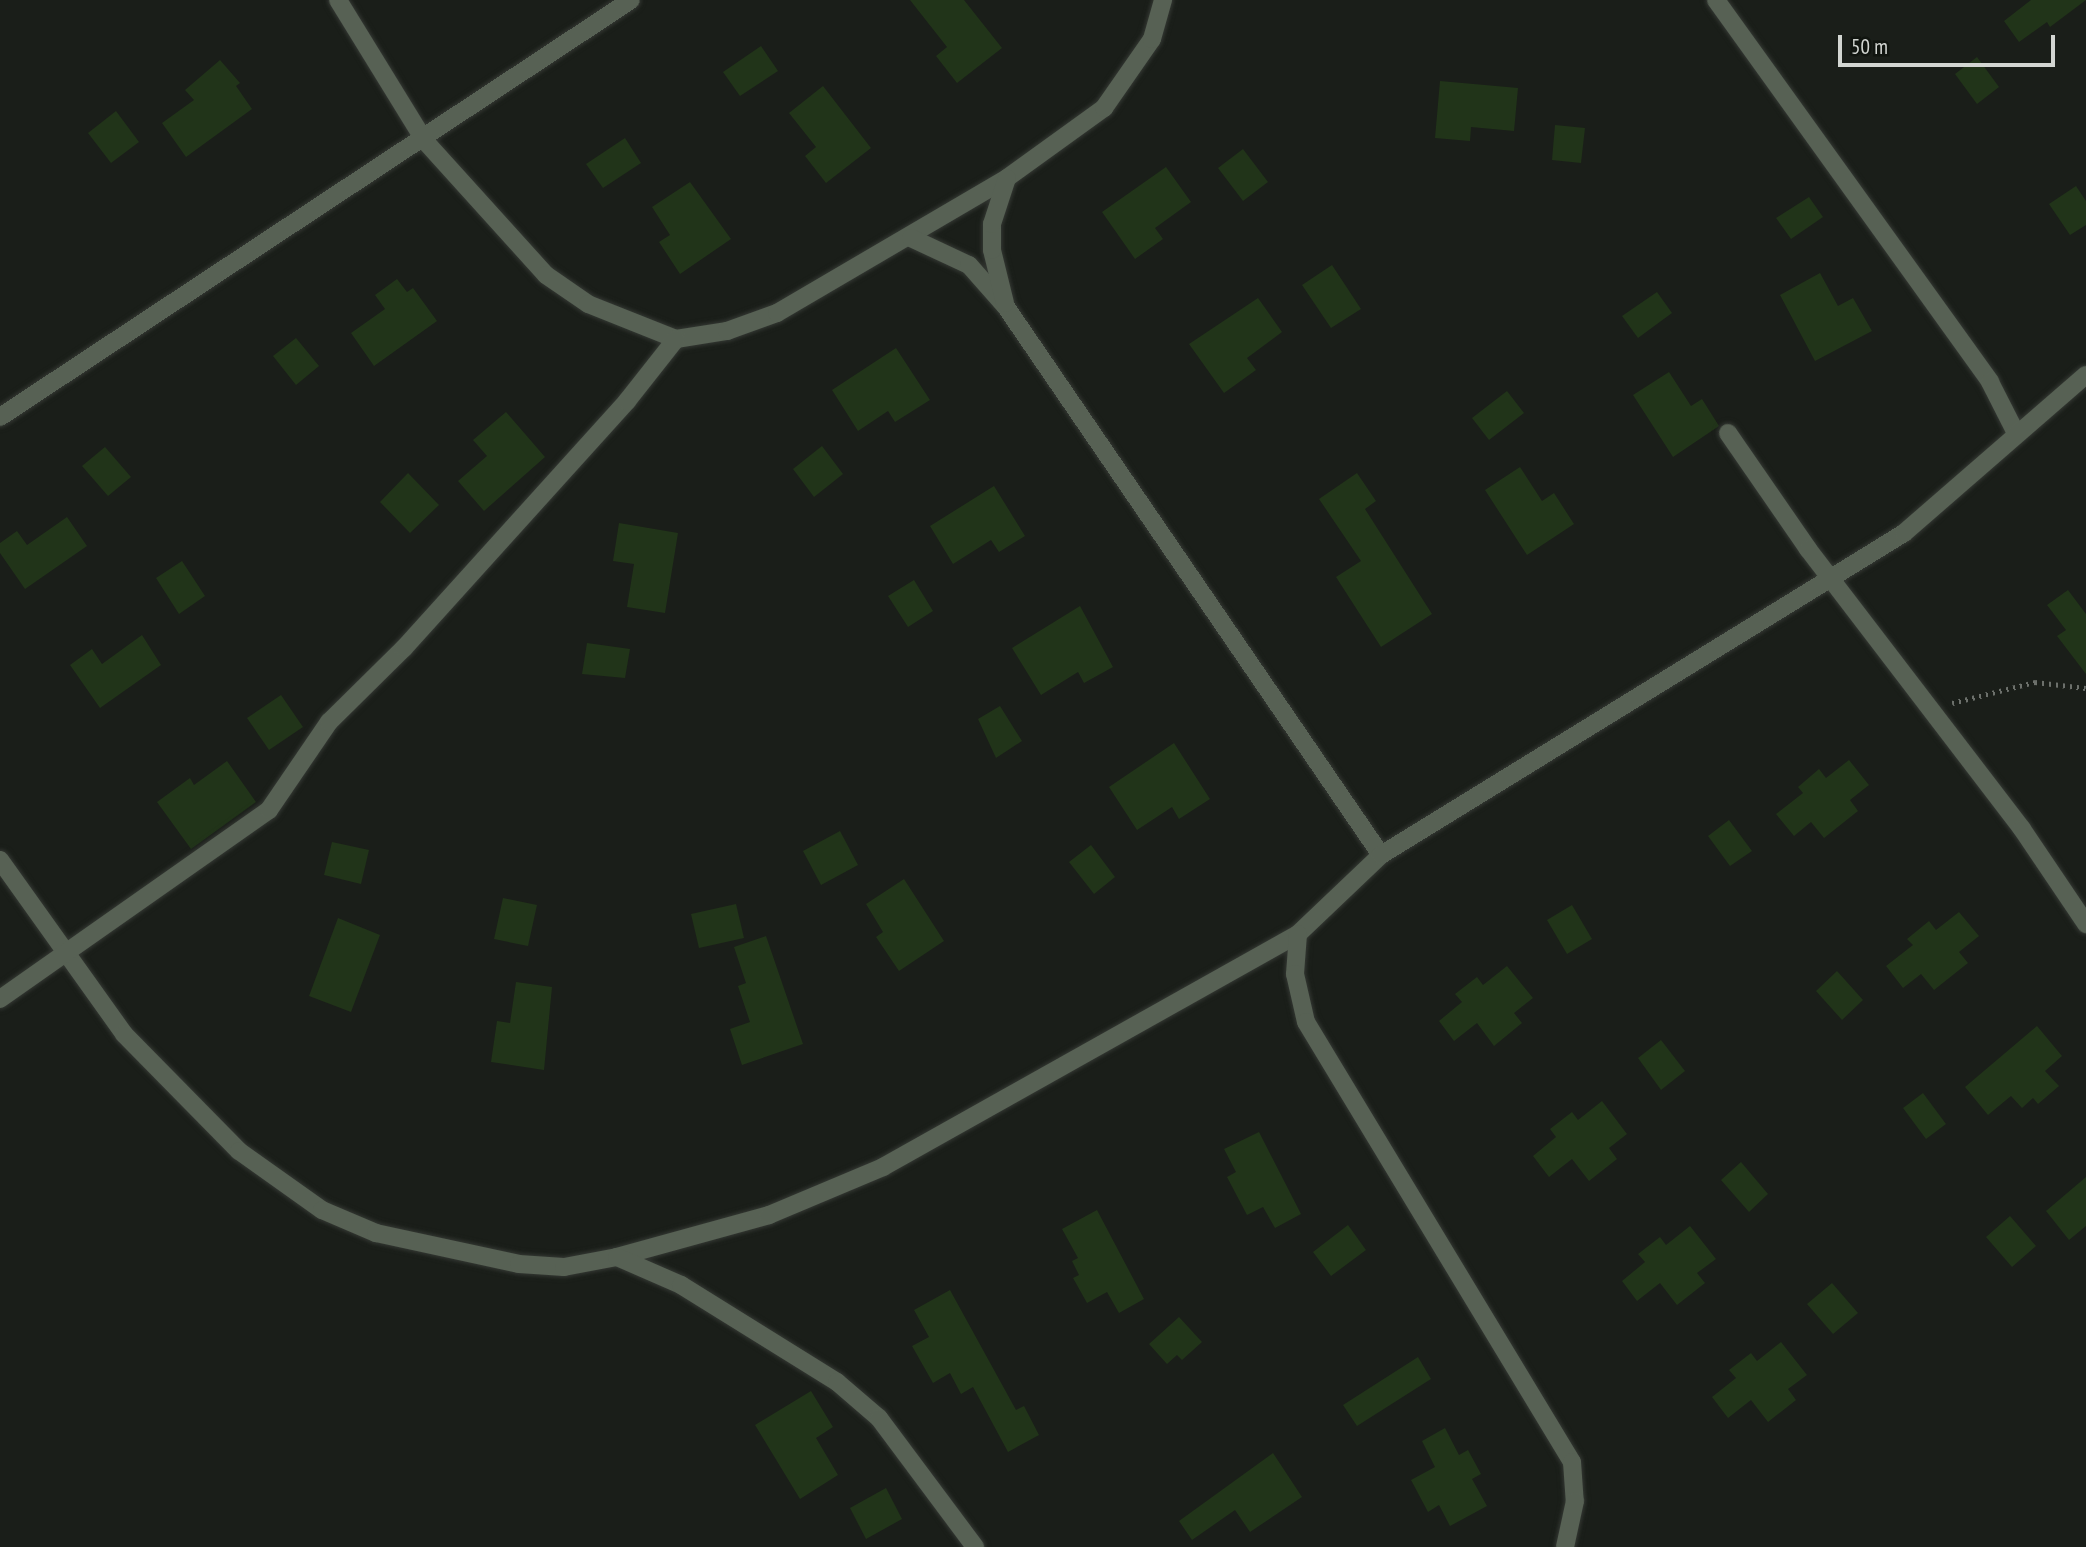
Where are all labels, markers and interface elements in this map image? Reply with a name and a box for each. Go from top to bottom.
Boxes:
scale bar [1841,21,2058,65]
text: 50 m [1851,33,1888,60]

